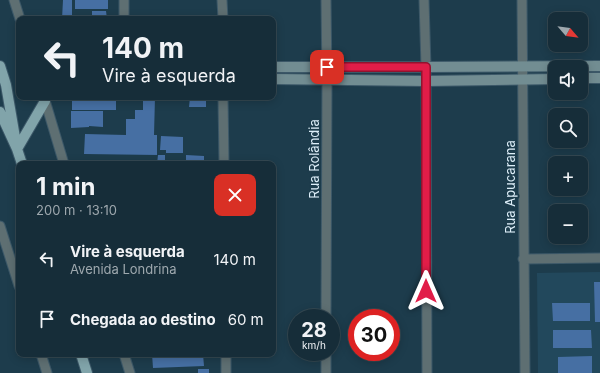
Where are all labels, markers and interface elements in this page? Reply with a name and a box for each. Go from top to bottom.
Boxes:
north arrow [548,12,588,52]
map controls [548,12,588,244]
text: 140 m [102,31,184,65]
icon: left [36,32,88,84]
pin [310,50,344,84]
icon: arrive [316,56,338,78]
button: sound [548,60,588,100]
text: Vire à esquerda [102,65,236,86]
button: search [548,108,588,148]
street label: Rua Rolândia [306,119,322,199]
street label: Rua Apucarana [502,140,518,234]
button: + [548,156,588,196]
text: 1 min [36,172,95,201]
button: close [214,174,256,216]
text: 200 m · 13:10 [36,202,117,218]
button: − [548,204,588,244]
text: Vire à esquerda [70,242,185,261]
icon: left [36,248,58,270]
text: 140 m [213,250,256,269]
text: Avenida Londrina [70,261,176,277]
position arrow [405,270,447,312]
icon: arrive [36,308,58,330]
speed limit sign: 30 [348,309,400,361]
text: Chegada ao destino [70,310,216,329]
text: 60 m [228,310,264,329]
text: 28 [301,318,327,342]
text: km/h [302,339,326,351]

